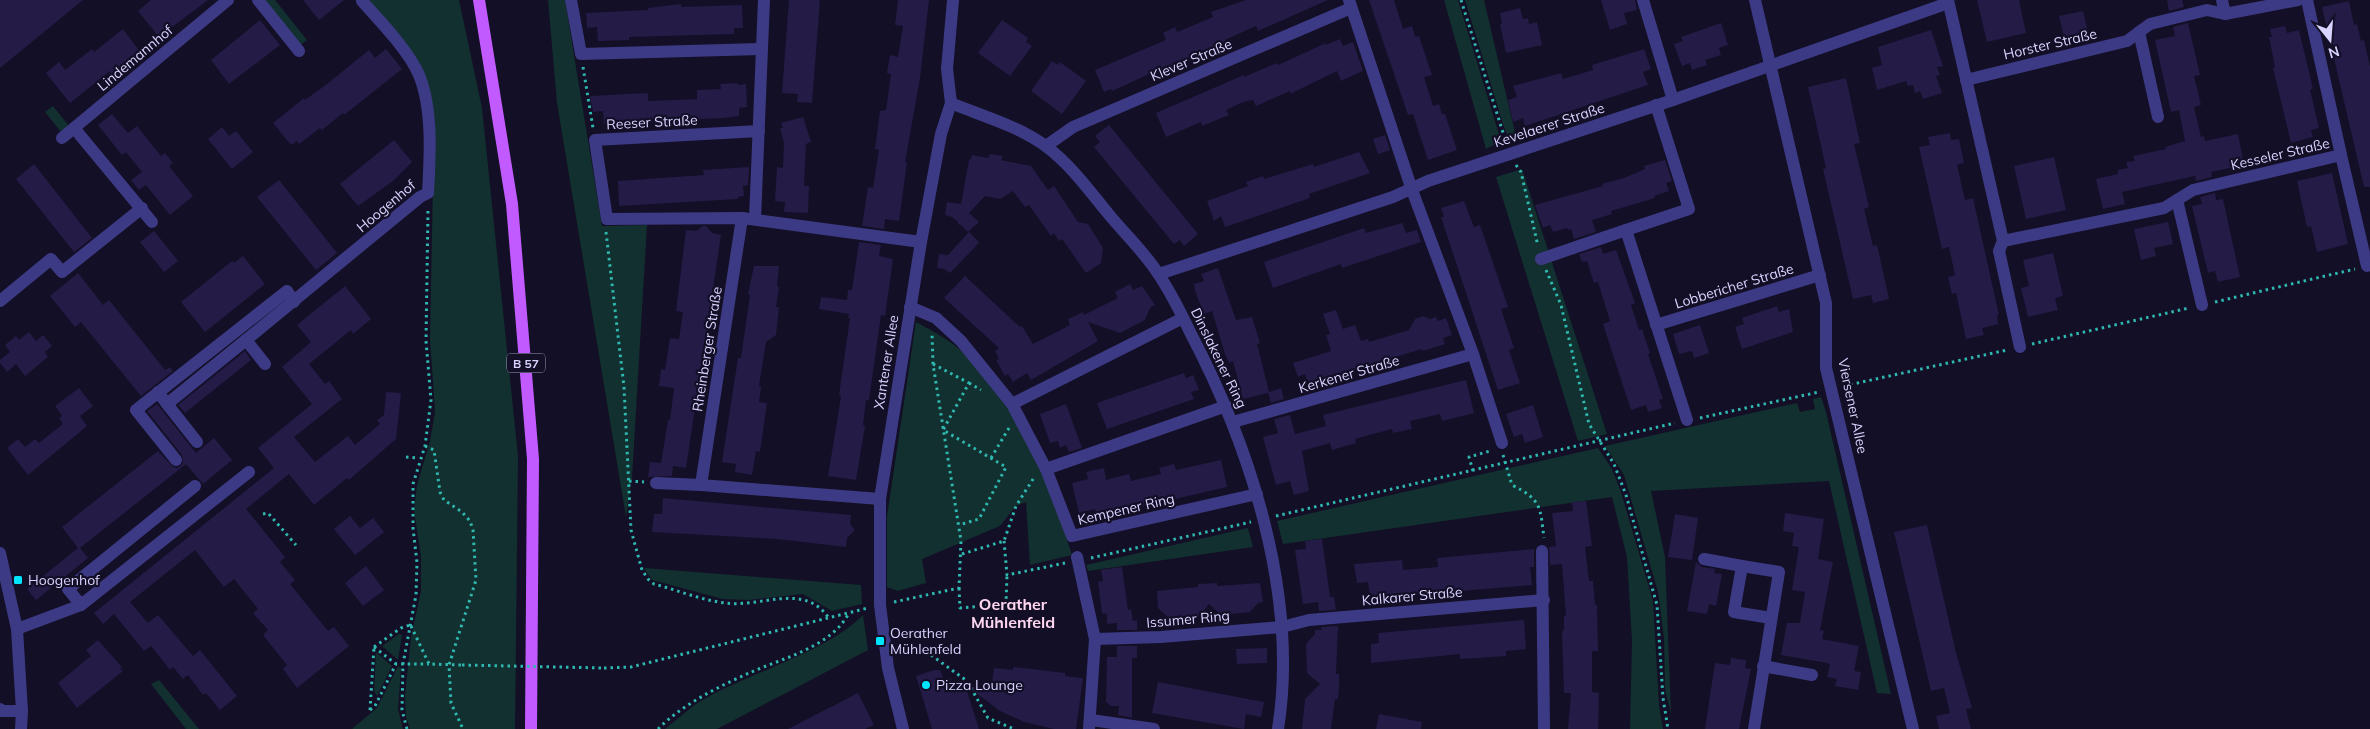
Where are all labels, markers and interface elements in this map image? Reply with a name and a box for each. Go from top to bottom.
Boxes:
north arrow [2305,15,2355,65]
street label: Lindemannhof [94,21,177,95]
street label: Horster Straße [2002,25,2098,63]
street label: Klever Straße [1147,35,1235,85]
text: N [2326,42,2341,63]
street label: Kevelaerer Straße [1491,99,1607,151]
street label: Reeser Straße [606,111,698,133]
street label: Kesseler Straße [2229,134,2331,174]
street label: Hoogenhof [353,176,420,236]
street label: Lobbericher Straße [1672,259,1796,313]
street label: Rheinberger Straße [688,285,726,413]
street label: Dinslakener Ring [1187,305,1251,411]
street label: Xantener Allee [870,314,902,410]
street label: Kerkener Straße [1296,351,1402,397]
road number: B 57 [507,353,545,372]
street label: Viersener Allee [1834,357,1872,455]
street label: Kempener Ring [1076,489,1176,529]
place label: Hoogenhof [28,571,100,589]
marker: Hoogenhof [12,574,24,586]
street label: Kalkarer Straße [1361,583,1463,609]
district label: Oerather Mühlenfeld [971,594,1055,632]
street label: Issumer Ring [1145,606,1231,632]
place label: Oerather Mühlenfeld [890,624,961,658]
marker: Oerather Mühlenfeld [874,635,886,647]
place label: Pizza Lounge [936,676,1023,694]
marker: Pizza Lounge [920,679,932,691]

